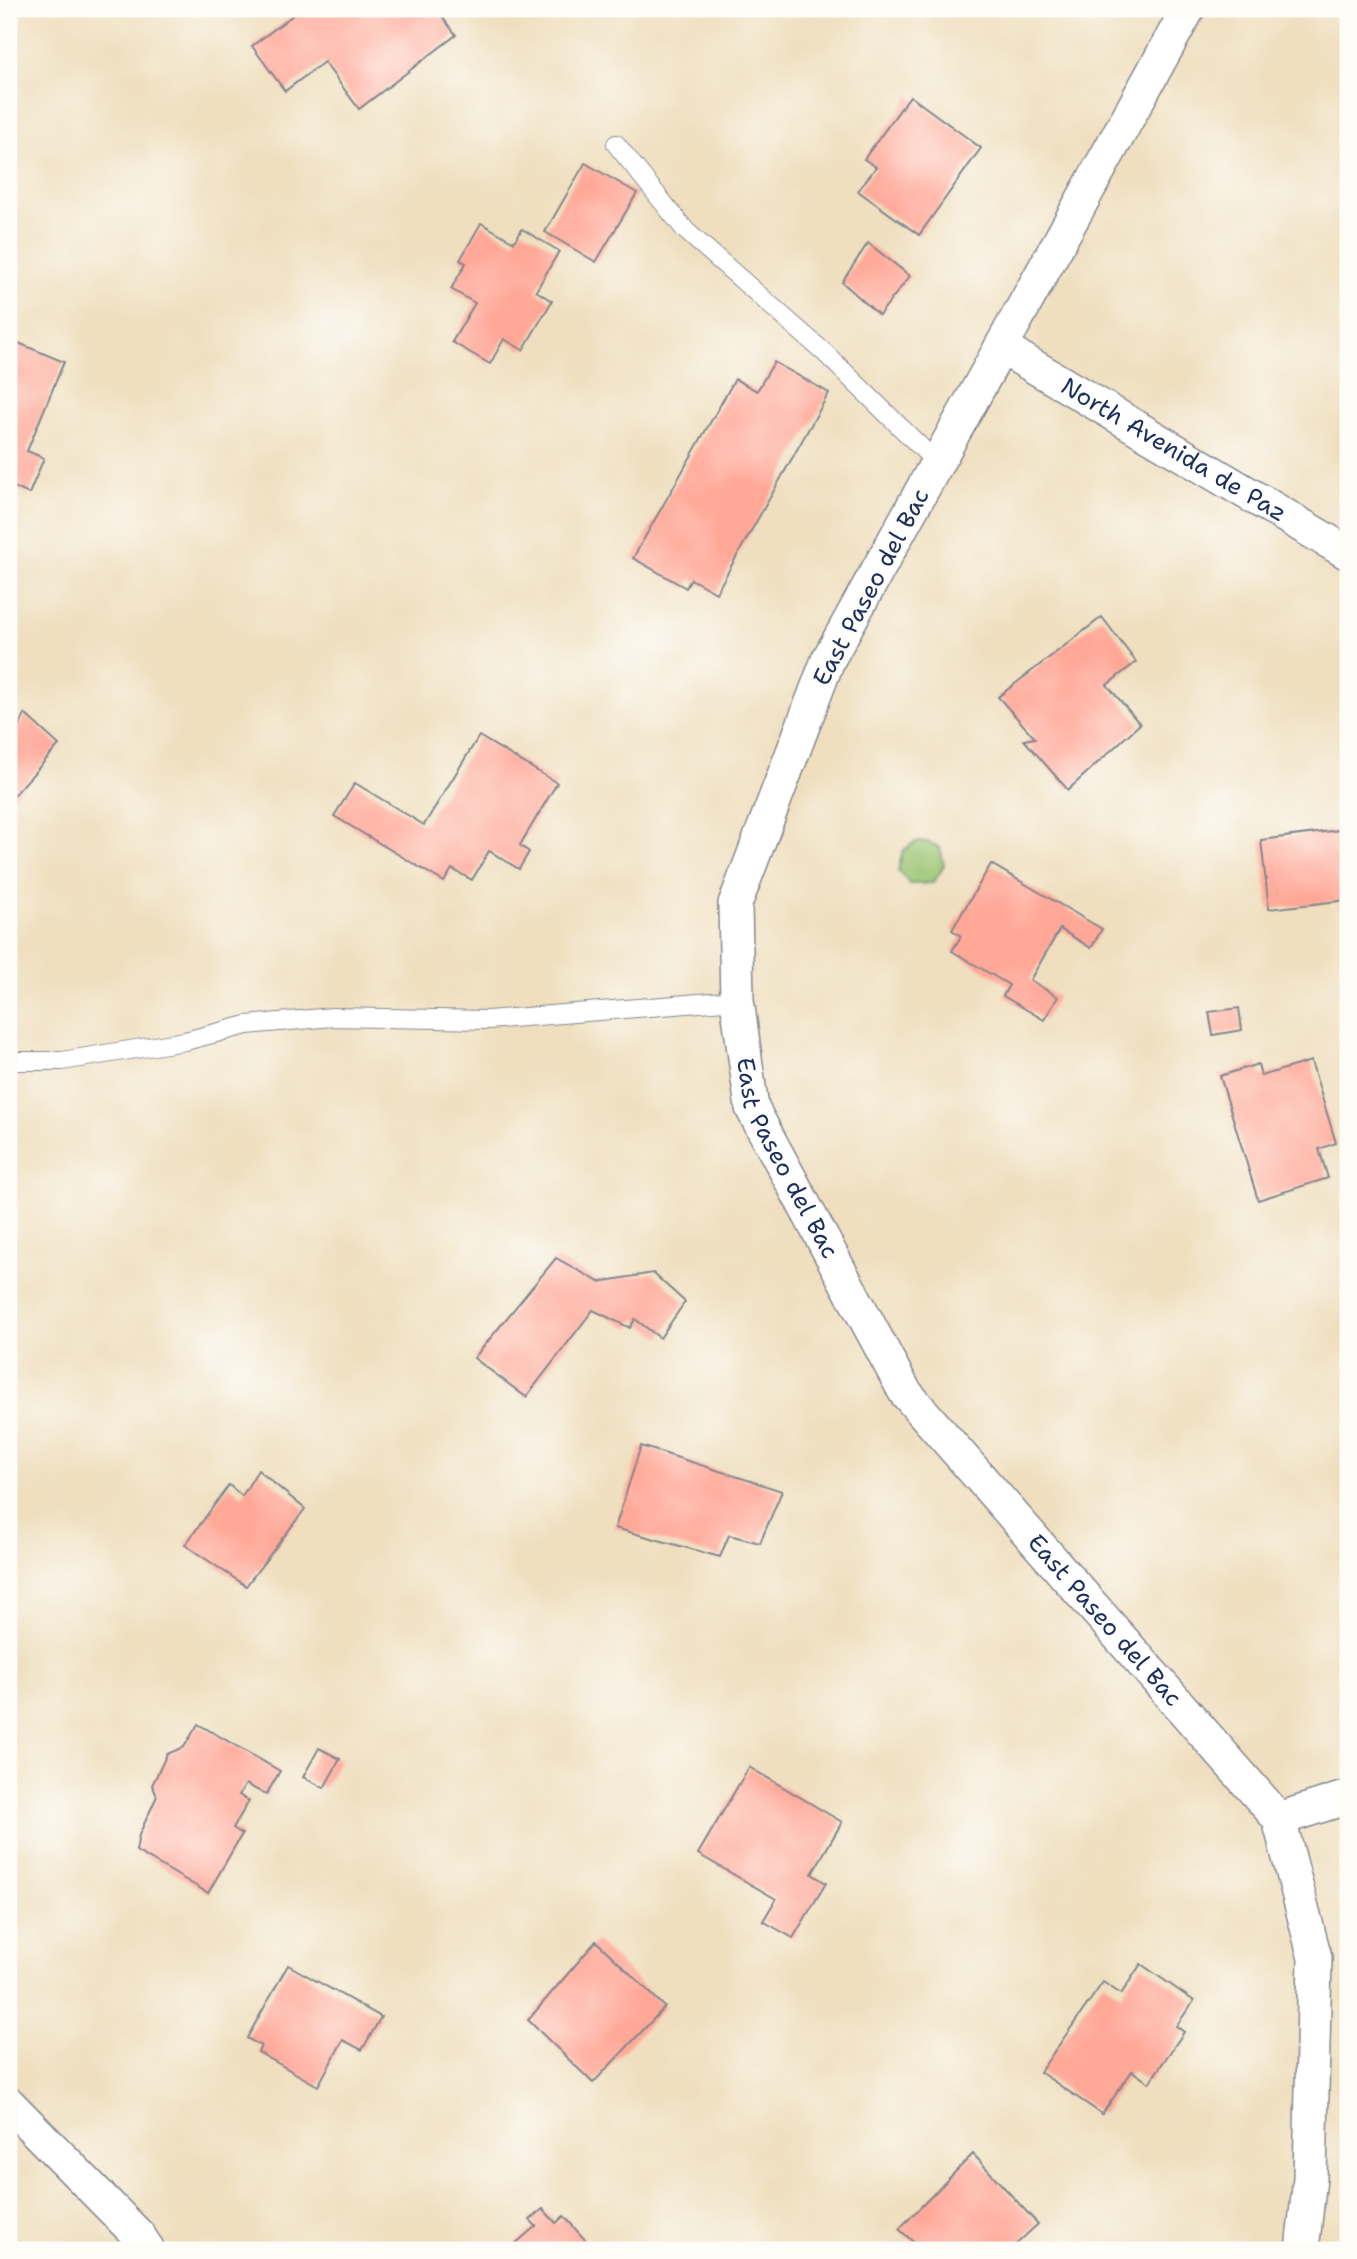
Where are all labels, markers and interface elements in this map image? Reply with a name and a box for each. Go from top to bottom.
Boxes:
street label: North Avenida de Paz [1055,370,1293,529]
street label: East Paseo del Bac [805,483,937,691]
street label: East Paseo del Bac [729,1055,846,1264]
street label: East Paseo del Bac [1021,1527,1189,1713]

